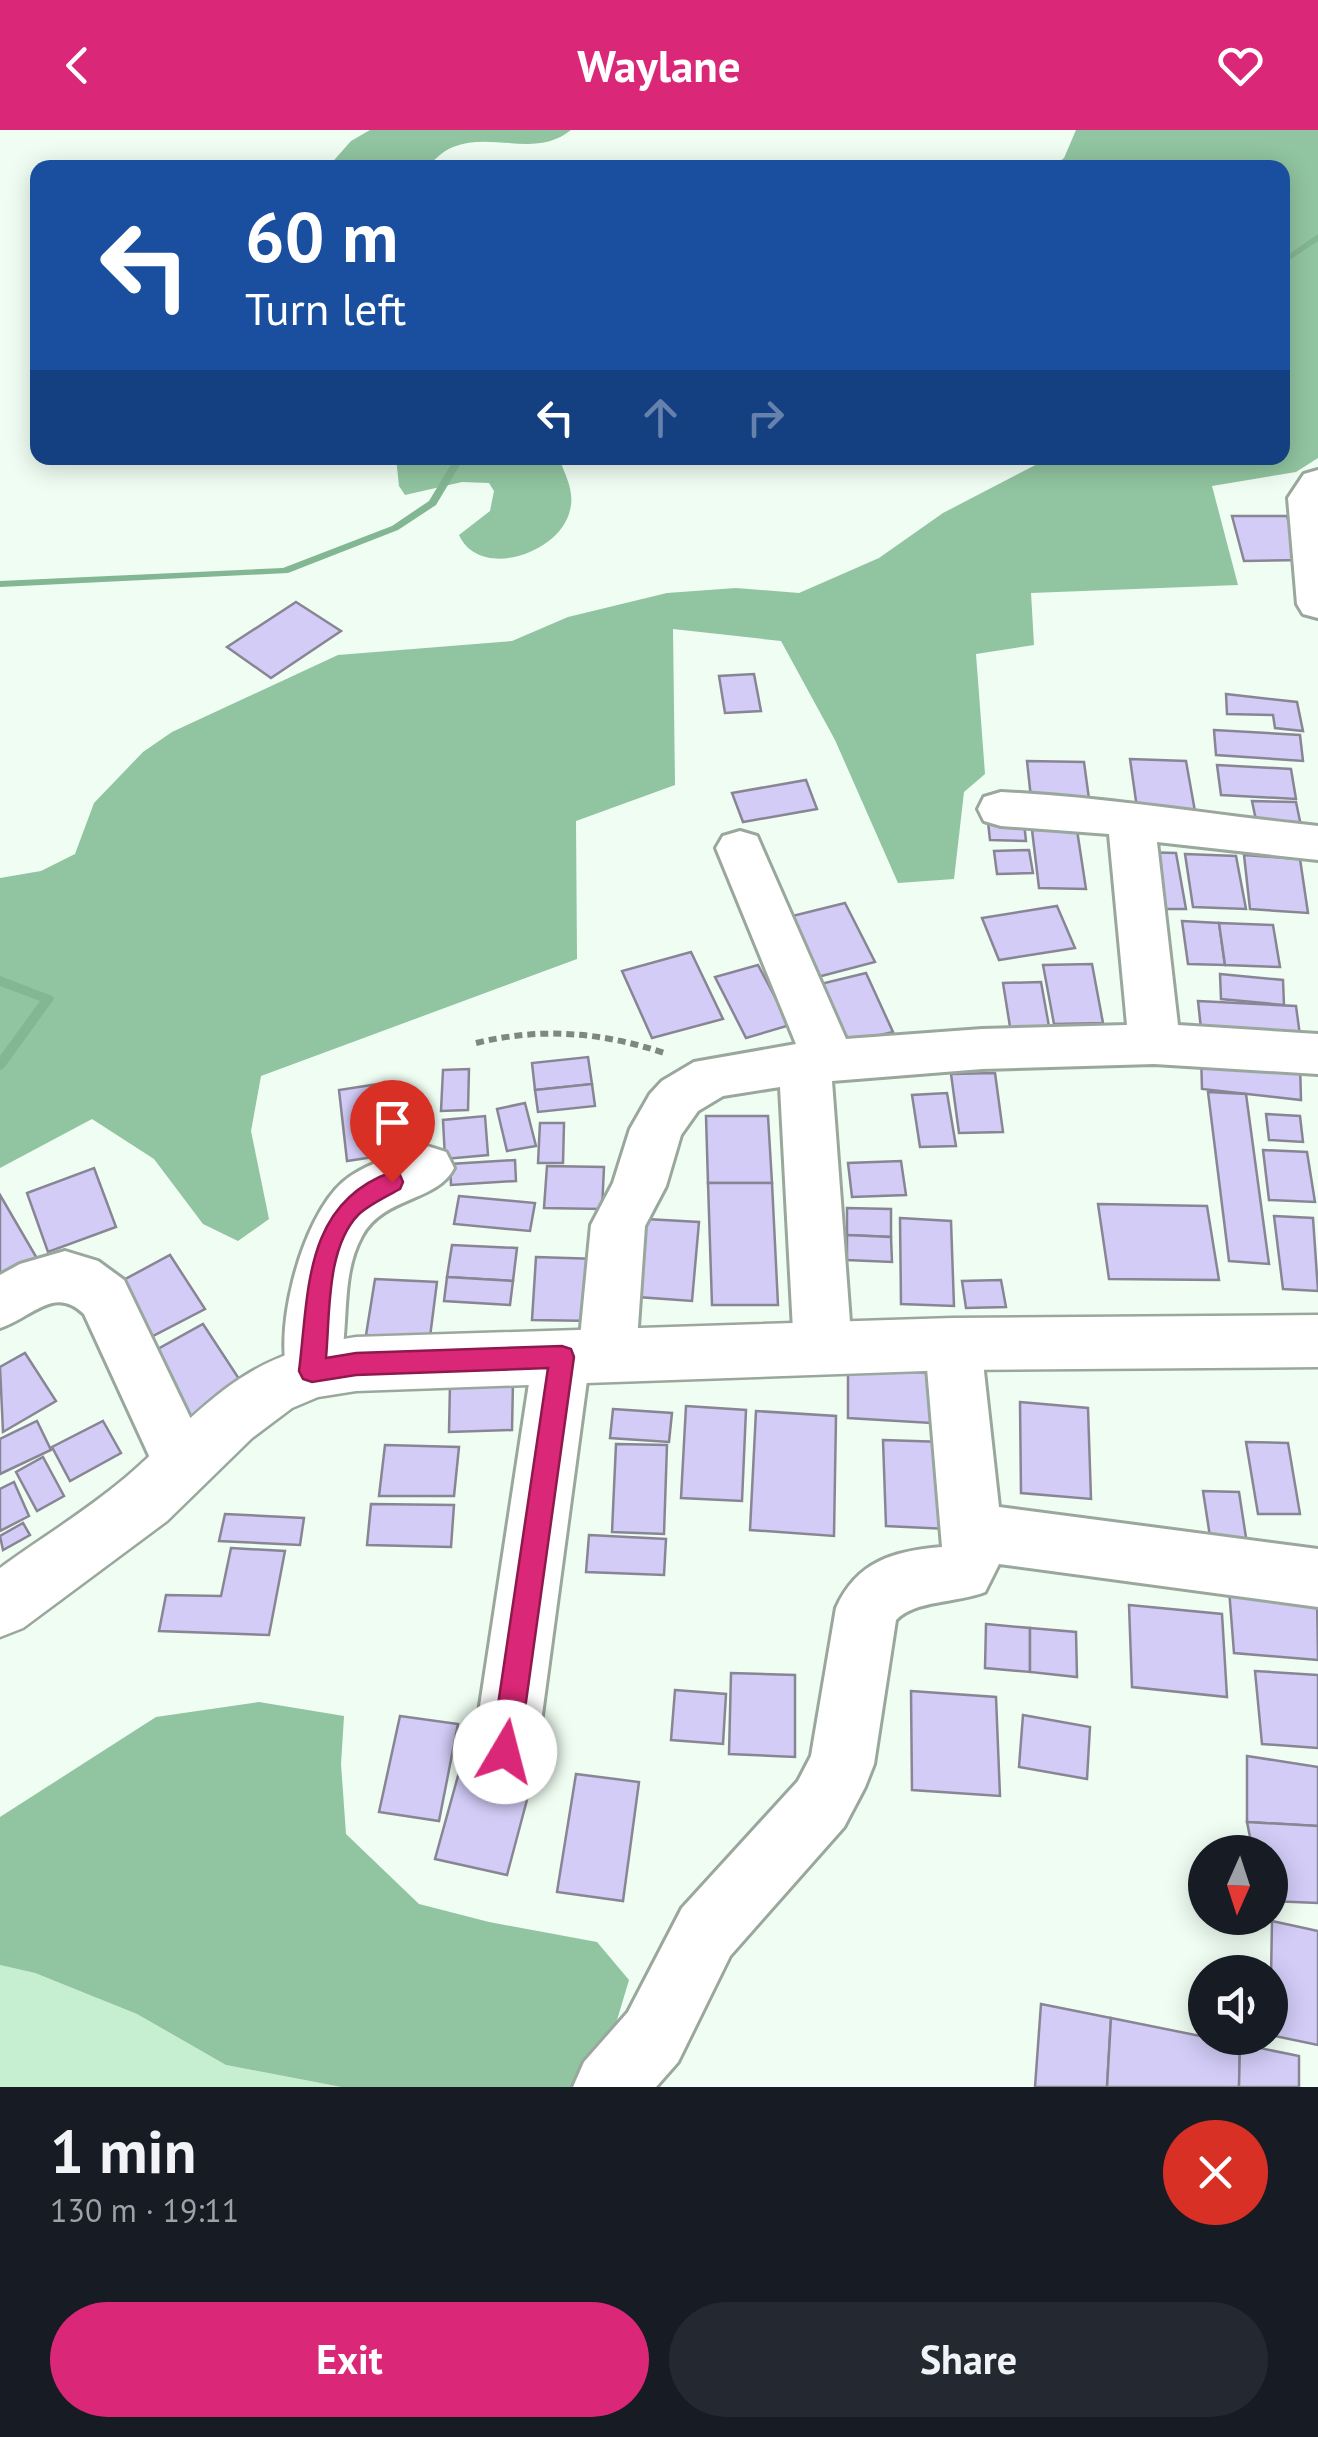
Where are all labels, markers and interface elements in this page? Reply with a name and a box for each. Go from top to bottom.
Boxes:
text: Waylane [577,36,741,94]
icon: back [50,38,105,93]
icon: heart [1213,38,1268,93]
text: 60 m [245,191,398,281]
icon: left [80,200,210,330]
text: Turn left [245,279,406,337]
icon: left [528,390,583,445]
icon: ahead [633,390,688,445]
icon: right [738,390,793,445]
pin [350,1080,435,1183]
icon: arrive [365,1095,420,1150]
position arrow [453,1700,557,1804]
north arrow [1188,1835,1288,1935]
map controls [1188,1835,1288,2055]
button: sound [1188,1955,1288,2055]
text: 1 min [50,2112,196,2190]
button: close [1163,2120,1268,2225]
text: 130 m · 19:11 [50,2189,239,2231]
button: Exit [50,2302,649,2417]
button: Share [669,2302,1268,2417]

